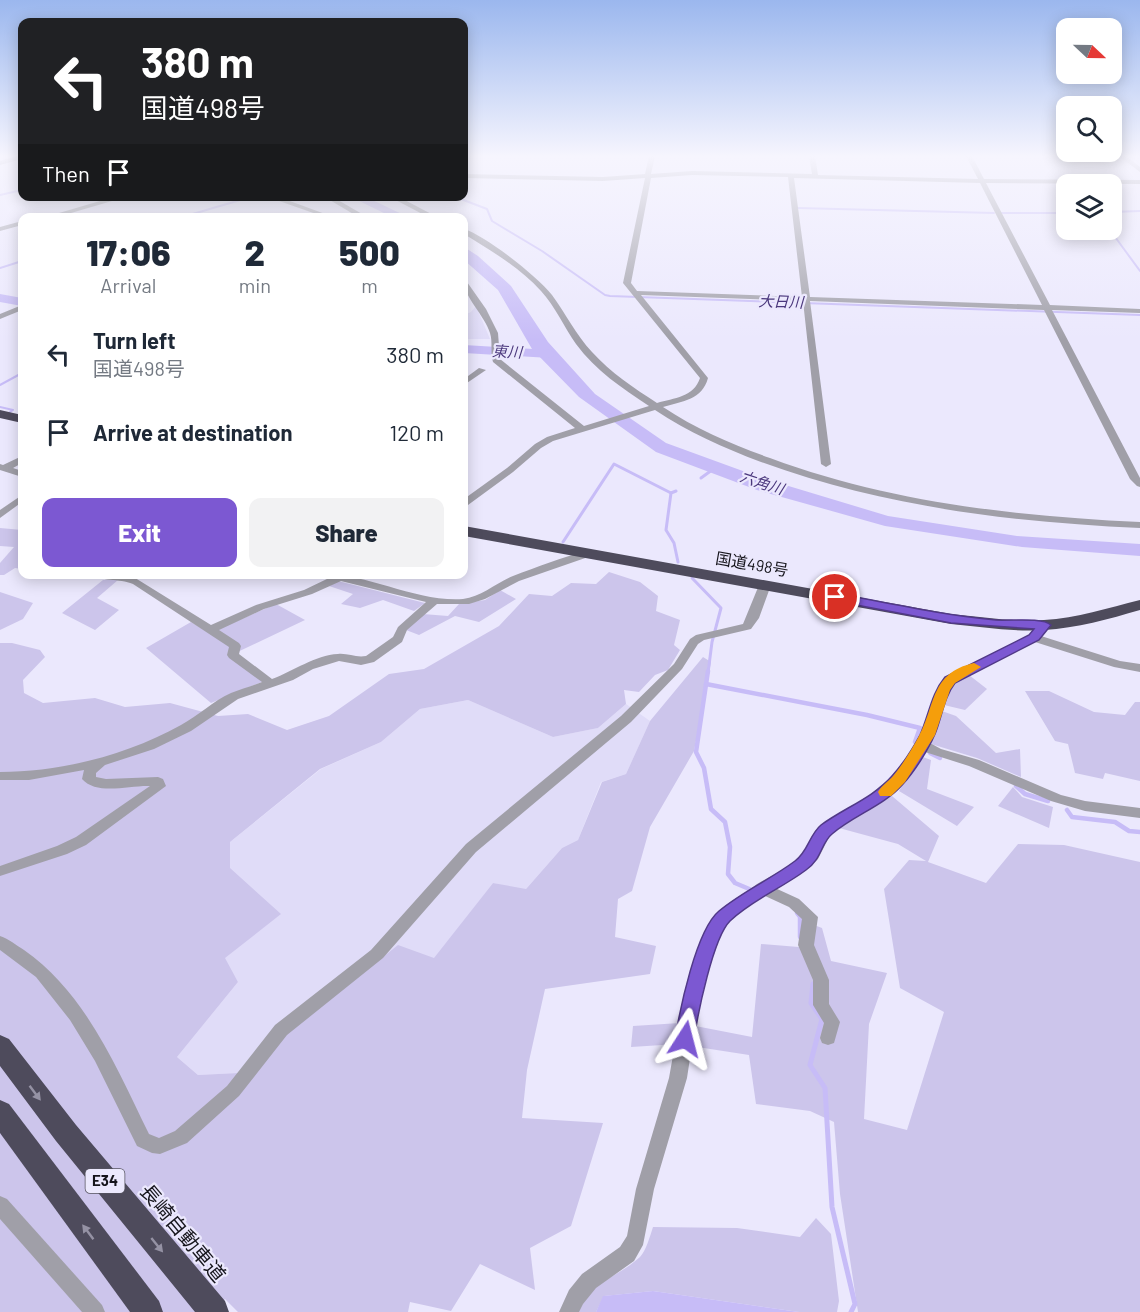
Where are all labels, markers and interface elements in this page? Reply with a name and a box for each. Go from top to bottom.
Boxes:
north arrow [1056,18,1122,84]
map controls [1056,18,1122,240]
text: 380 m [141,36,254,86]
icon: left [42,42,120,120]
text: 国道498号 [141,91,265,123]
button: search [1056,96,1122,162]
icon: arrive [102,156,135,189]
text: Then [42,160,90,186]
button: layers [1056,174,1122,240]
text: 17:06 [86,230,171,273]
text: 2 [245,230,265,273]
text: 500 [339,230,400,273]
text: Arrival [100,273,156,297]
text: min [239,273,271,297]
text: m [361,273,378,297]
water label: 大日川 [758,291,806,311]
text: Turn left [93,327,176,353]
icon: left [42,338,75,371]
text: 380 m [386,341,444,367]
water label: 東川 [492,341,524,361]
text: 国道498号 [93,356,185,380]
icon: arrive [42,416,75,449]
text: Arrive at destination [93,419,292,445]
text: 120 m [389,419,444,445]
water label: 六角川 [738,467,788,498]
button: Exit [42,498,237,567]
button: Share [249,498,444,567]
street label: 国道498号 [714,548,790,579]
pin [809,571,860,622]
icon: arrive [818,580,851,613]
position arrow [653,1007,717,1071]
one-way arrow [29,1085,42,1101]
road number: E34 [86,1169,124,1193]
street label: 長崎自動車道 [136,1179,232,1286]
one-way arrow [82,1224,94,1239]
one-way arrow [150,1238,163,1253]

